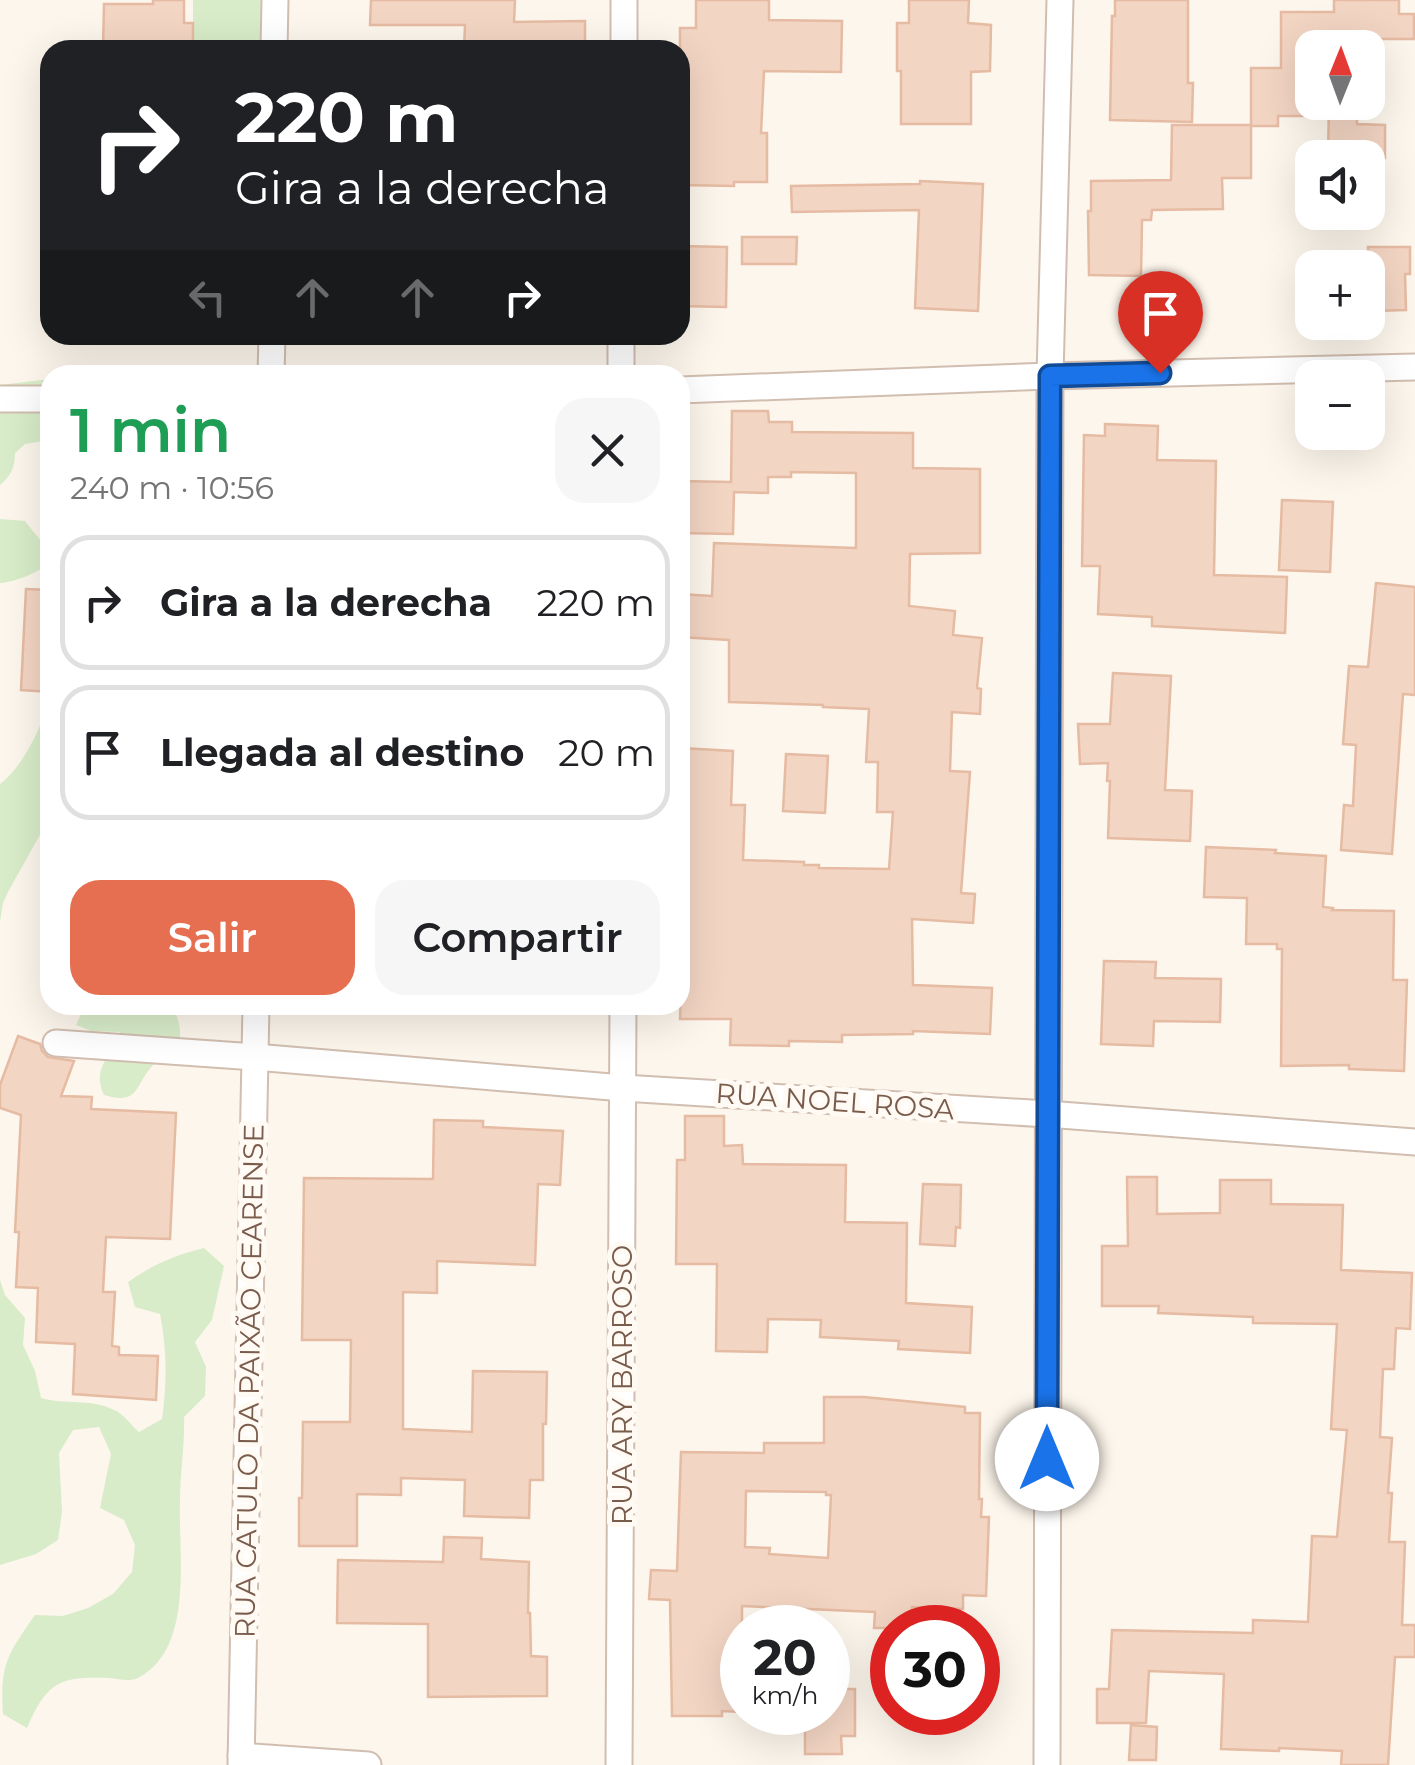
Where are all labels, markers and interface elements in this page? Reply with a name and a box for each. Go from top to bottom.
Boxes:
north arrow [1295,30,1385,120]
map controls [1295,30,1385,450]
text: 220 m [235,74,458,160]
icon: right [70,80,200,210]
button: sound [1295,140,1385,230]
text: Gira a la derecha [235,160,610,215]
button: + [1295,250,1385,340]
icon: left [180,270,235,325]
icon: ahead [285,270,340,325]
icon: ahead [390,270,445,325]
icon: right [495,270,550,325]
pin [1118,271,1203,374]
icon: arrive [1133,286,1188,341]
button: − [1295,360,1385,450]
text: 1 min [70,394,231,467]
button: close [555,398,660,503]
text: 240 m · 10:56 [70,468,274,507]
icon: right [75,575,130,630]
text: Gira a la derecha [160,579,492,626]
text: 220 m [536,579,655,626]
icon: arrive [75,725,130,780]
text: Llegada al destino [160,729,524,776]
text: 20 m [558,729,655,776]
button: Salir [70,880,355,995]
button: Compartir [375,880,660,995]
street label: RUA NOEL ROSA [714,1076,956,1126]
street label: RUA CATULO DA PAIXÃO CEARENSE [228,1124,270,1638]
street label: RUA ARY BARROSO [605,1245,639,1525]
position arrow [995,1407,1099,1511]
speed limit sign: 30 [870,1605,1000,1735]
text: 20 [753,1627,817,1688]
text: km/h [752,1680,818,1710]

